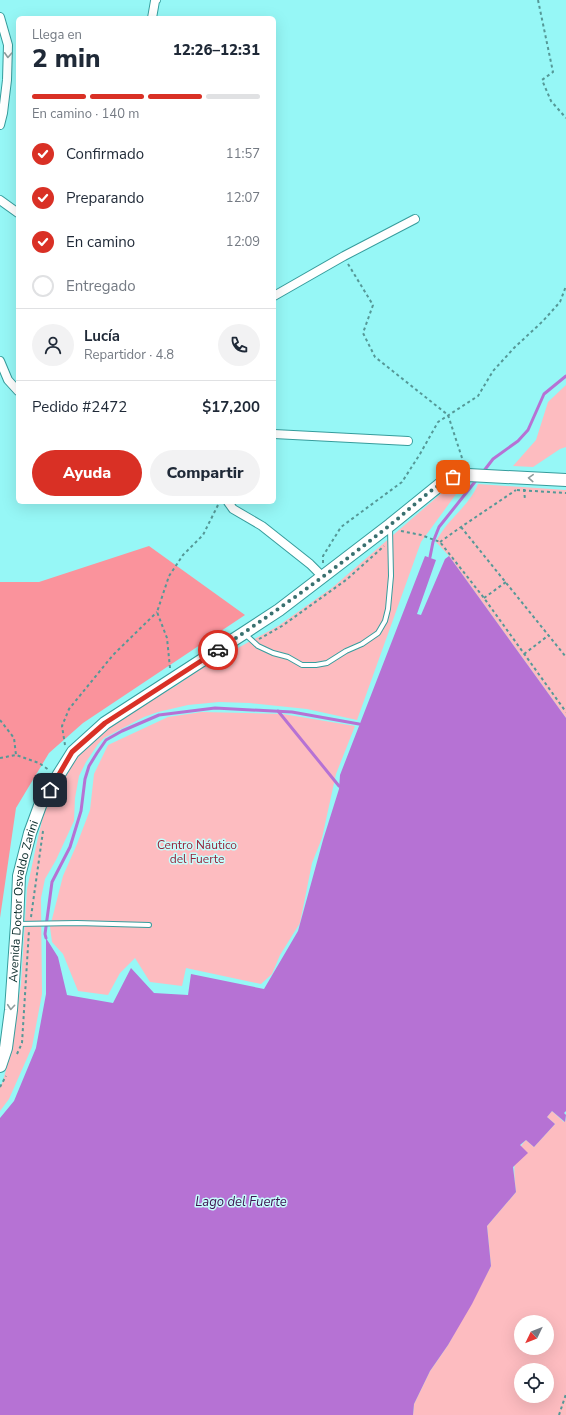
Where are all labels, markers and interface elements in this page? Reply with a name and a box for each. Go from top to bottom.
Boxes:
text: Llega en [32,26,82,44]
text: 12:26–12:31 [173,40,260,60]
text: 2 min [32,41,100,76]
one-way arrow [3,52,12,58]
text: En camino · 140 m [32,105,139,123]
icon: check [32,143,54,165]
text: Confirmado [66,144,144,164]
text: 11:57 [226,145,260,163]
icon: check [32,187,54,209]
text: Preparando [66,188,144,208]
text: 12:07 [226,189,260,207]
icon: check [32,231,54,253]
text: En camino [66,232,135,252]
text: 12:09 [226,233,260,251]
text: Entregado [66,276,136,296]
button: person [32,324,74,366]
button: phone [218,324,260,366]
text: Lucía [84,326,120,346]
text: Repartidor · 4.8 [84,346,174,364]
text: Pedido #2472 [32,397,127,417]
text: $17,200 [202,397,260,417]
button: Ayuda [32,450,142,496]
button: Compartir [150,450,260,496]
pin [436,460,470,494]
icon: bag [442,466,464,488]
one-way arrow [528,474,534,483]
courier [198,630,238,670]
icon: car [207,639,229,661]
pin [33,773,67,807]
icon: home [39,779,61,801]
street label: Avenida Doctor Osvaldo Zarini [5,818,42,983]
park label: Centro Náutico del Fuerte [157,837,237,867]
one-way arrow [7,1004,16,1010]
water label: Lago del Fuerte [195,1193,287,1211]
north arrow [514,1315,554,1355]
map controls [514,1315,554,1403]
button: locate [514,1363,554,1403]

